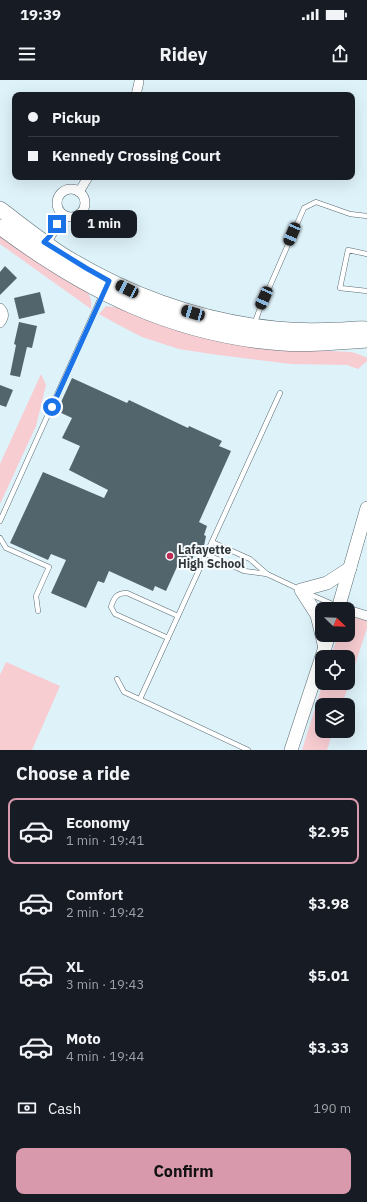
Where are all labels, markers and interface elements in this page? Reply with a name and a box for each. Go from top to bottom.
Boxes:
text: 19:39 [20,5,61,24]
icon: menu [16,43,38,65]
text: Ridey [160,43,207,66]
icon: share [329,43,351,65]
text: Pickup [52,108,100,127]
text: Kennedy Crossing Court [52,146,221,165]
callout: 1 min [71,210,137,238]
route end [48,215,66,233]
text: 1 min [87,215,121,232]
car [282,221,302,247]
car [114,278,140,300]
car [254,285,274,311]
car [180,304,206,322]
route start [43,398,61,416]
place label: Lafayette High School [178,542,245,571]
marker: Lafayette High School [165,551,175,561]
north arrow [315,602,355,642]
map controls [315,602,355,738]
button: locate [315,650,355,690]
button: layers [315,698,355,738]
text: Choose a ride [16,762,130,785]
icon: car [18,813,54,849]
text: Economy [66,813,130,832]
text: $2.95 [308,822,349,841]
text: 1 min · 19:41 [66,832,144,849]
icon: car [18,885,54,921]
text: Comfort [66,885,123,904]
text: $3.98 [308,894,349,913]
text: 2 min · 19:42 [66,904,144,921]
icon: car [18,957,54,993]
text: XL [66,957,84,976]
text: $5.01 [308,966,349,985]
text: 3 min · 19:43 [66,976,144,993]
icon: car [18,1029,54,1065]
text: Moto [66,1029,101,1048]
text: $3.33 [308,1038,349,1057]
text: 4 min · 19:44 [66,1048,144,1065]
icon: cash [16,1097,38,1119]
text: Cash [48,1099,81,1118]
text: 190 m [313,1100,351,1117]
button: Confirm [16,1148,351,1194]

